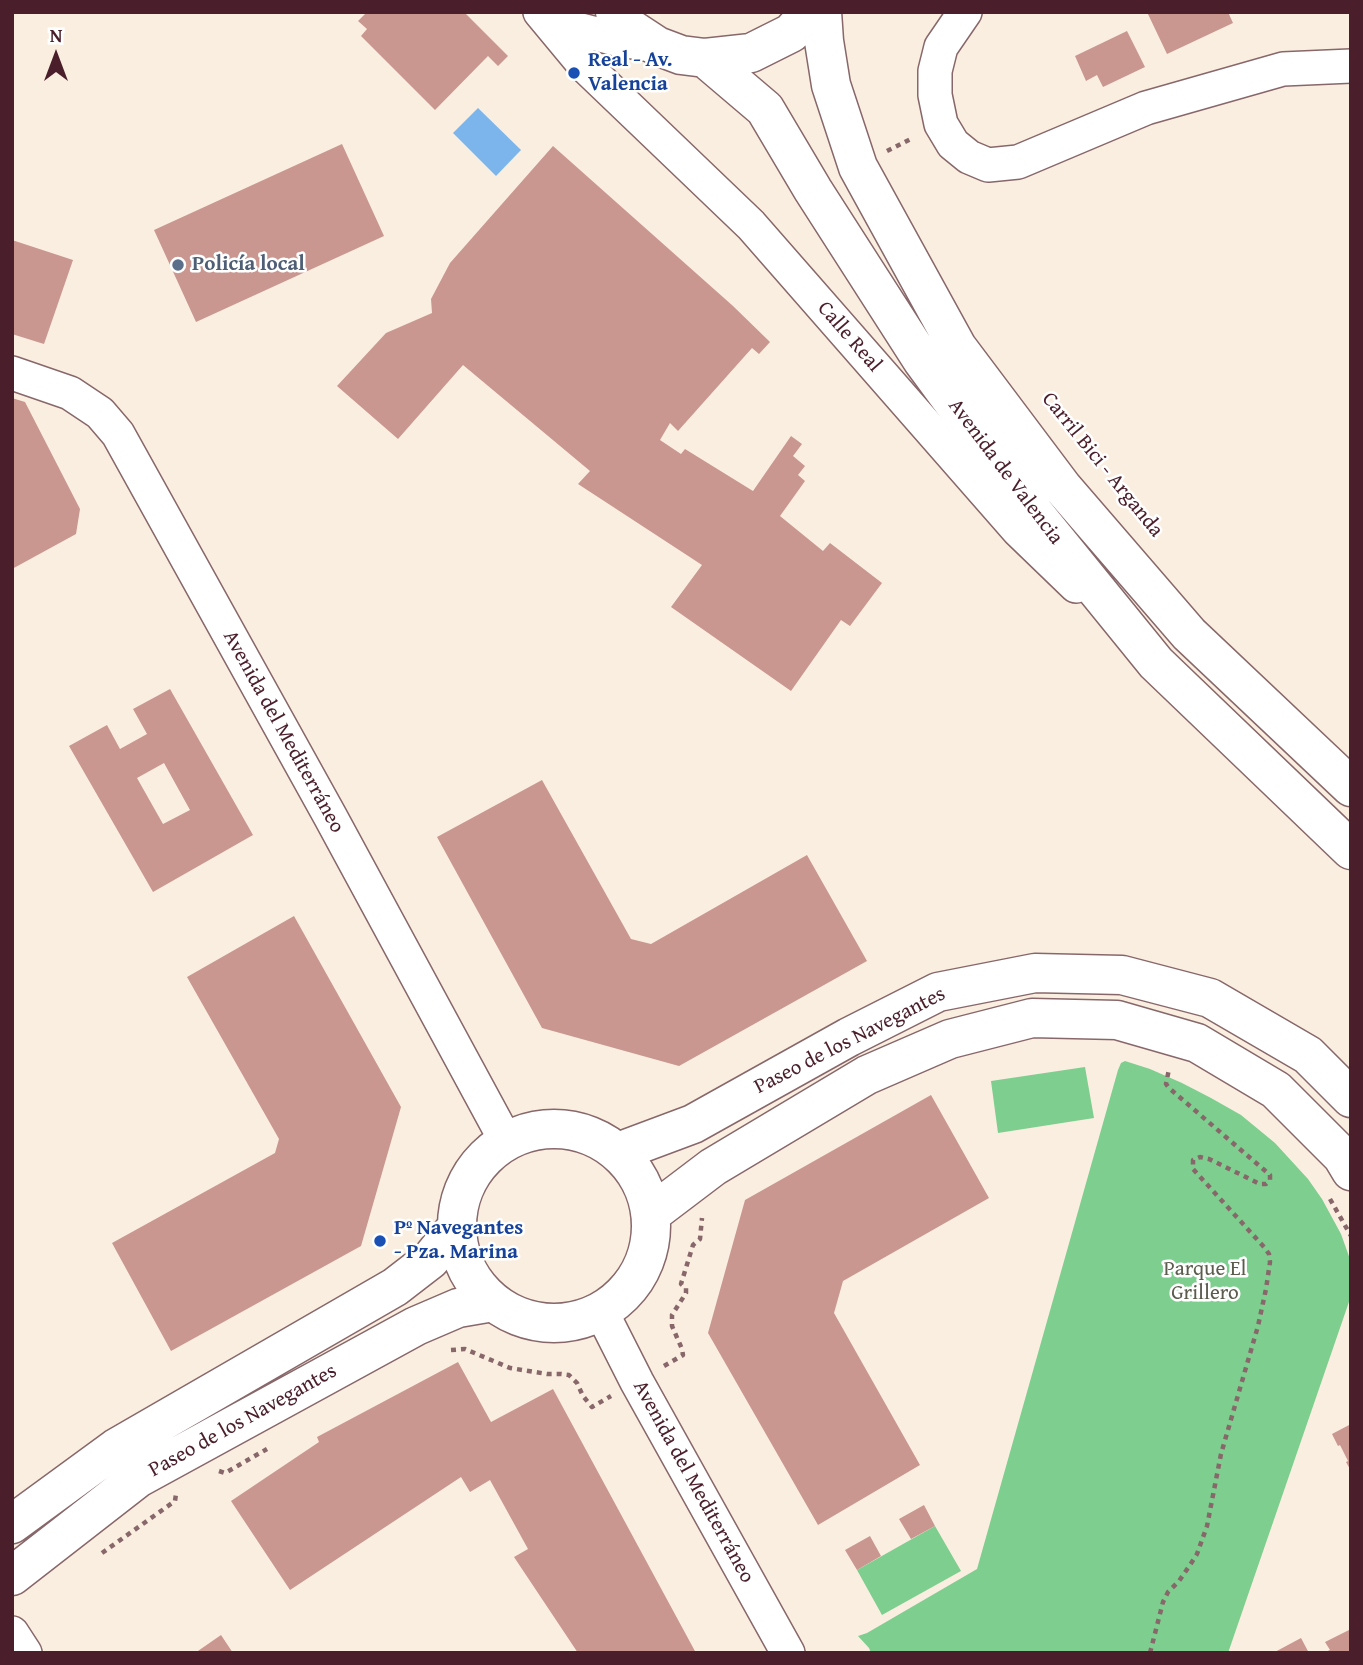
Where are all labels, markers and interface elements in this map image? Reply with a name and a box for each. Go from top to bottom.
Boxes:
north arrow [21,21,91,91]
text: N [50,21,62,49]
place label: Real - Av. Valencia [588,48,672,98]
marker: Real - Av. Valencia [566,65,582,81]
place label: Policía local [192,252,305,278]
marker: Policía local [170,257,186,273]
street label: Calle Real [811,297,887,377]
street label: Carril Bici - Arganda [1036,387,1168,543]
street label: Avenida de Valencia [942,394,1068,550]
street label: Avenida del Mediterráneo [217,626,349,838]
street label: Paseo de los Navegantes [750,982,950,1100]
place label: Pº Navegantes - Pza. Marina [394,1216,523,1266]
marker: Pº Navegantes - Pza. Marina [372,1233,388,1249]
park label: Parque El Grillero [1164,1257,1246,1307]
street label: Paseo de los Navegantes [145,1359,341,1483]
street label: Avenida del Mediterráneo [627,1376,759,1588]

